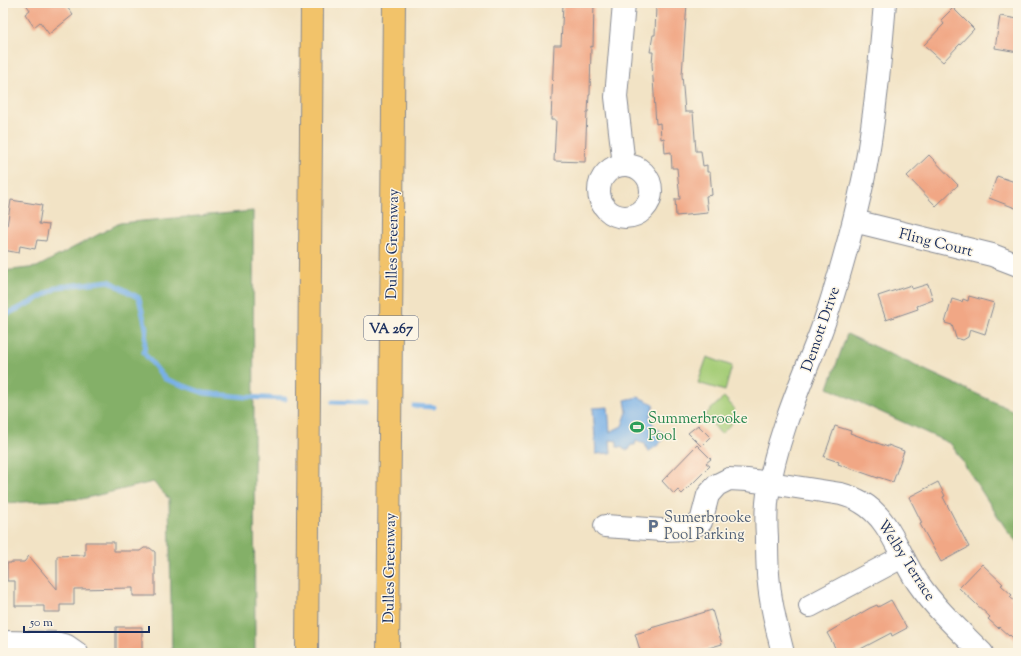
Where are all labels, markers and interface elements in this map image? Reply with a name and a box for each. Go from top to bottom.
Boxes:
street label: Dulles Greenway [382,188,405,299]
street label: Fling Court [897,224,975,263]
street label: Demott Drive [797,284,846,375]
road number: VA 267 [364,316,418,340]
place label: Summerbrooke Pool [648,409,748,447]
sports icon: Summerbrooke Pool [629,419,645,435]
place label: Sumerbrooke Pool Parking [664,508,751,546]
street label: Dulles Greenway [379,512,402,623]
street label: Welby Terrace [872,516,940,605]
parking icon: Sumerbrooke Pool Parking [645,518,661,534]
scale bar [24,608,149,634]
text: 50 m [29,614,53,632]

